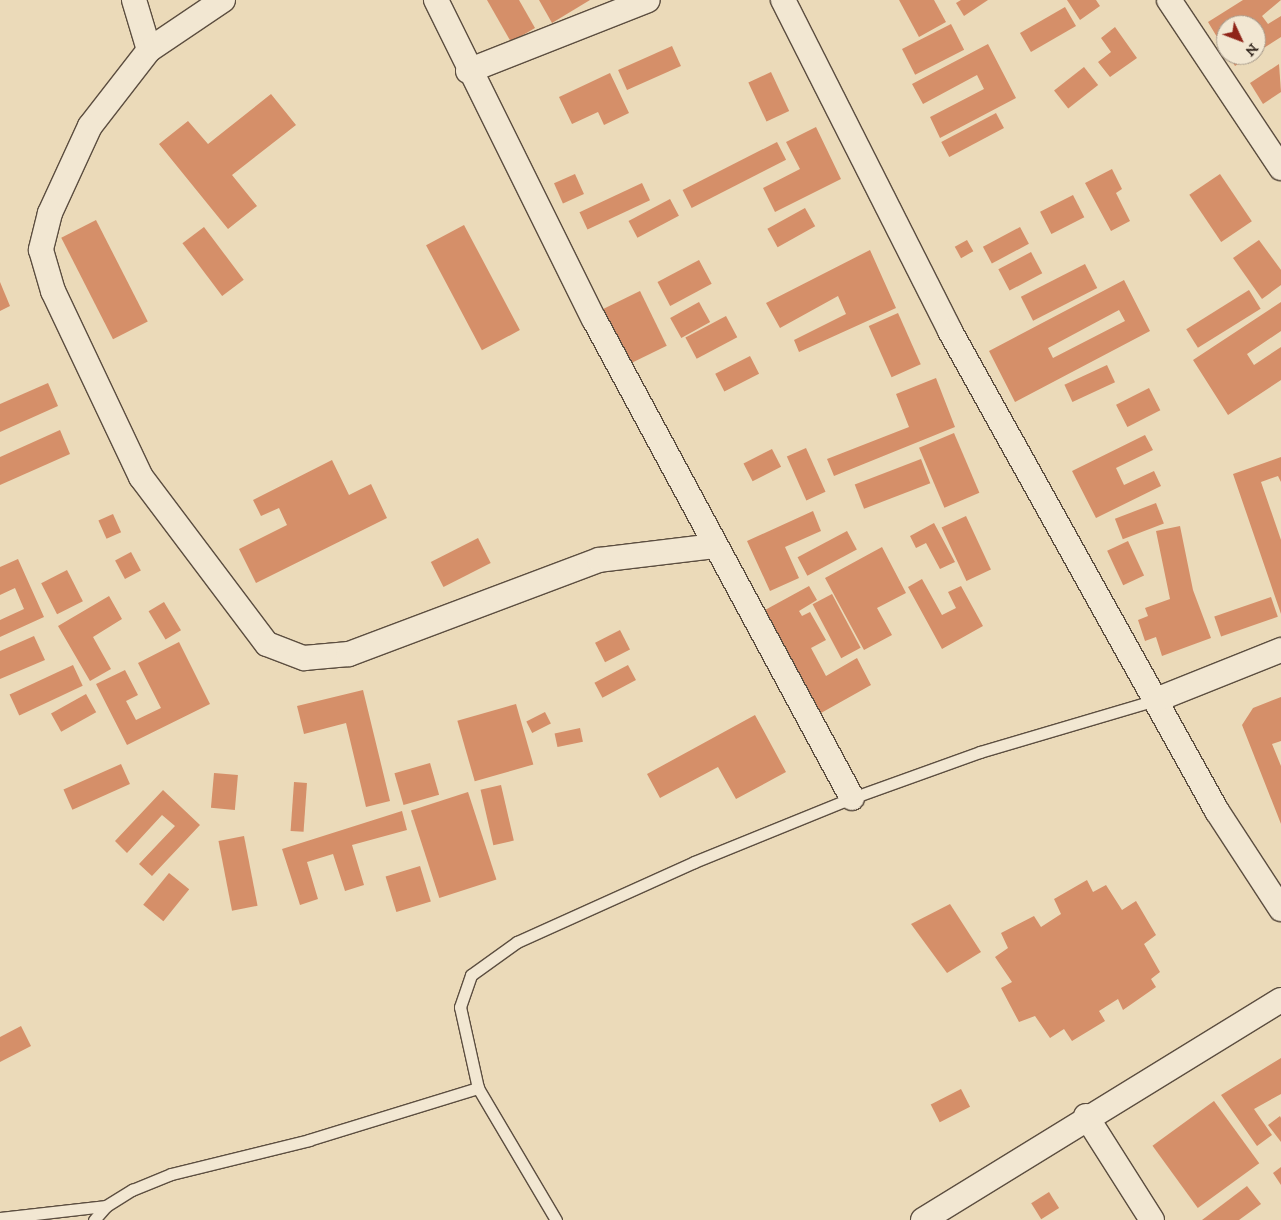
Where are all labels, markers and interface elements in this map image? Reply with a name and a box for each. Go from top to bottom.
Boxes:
north arrow [1216,15,1266,65]
text: N [1241,39,1262,60]

